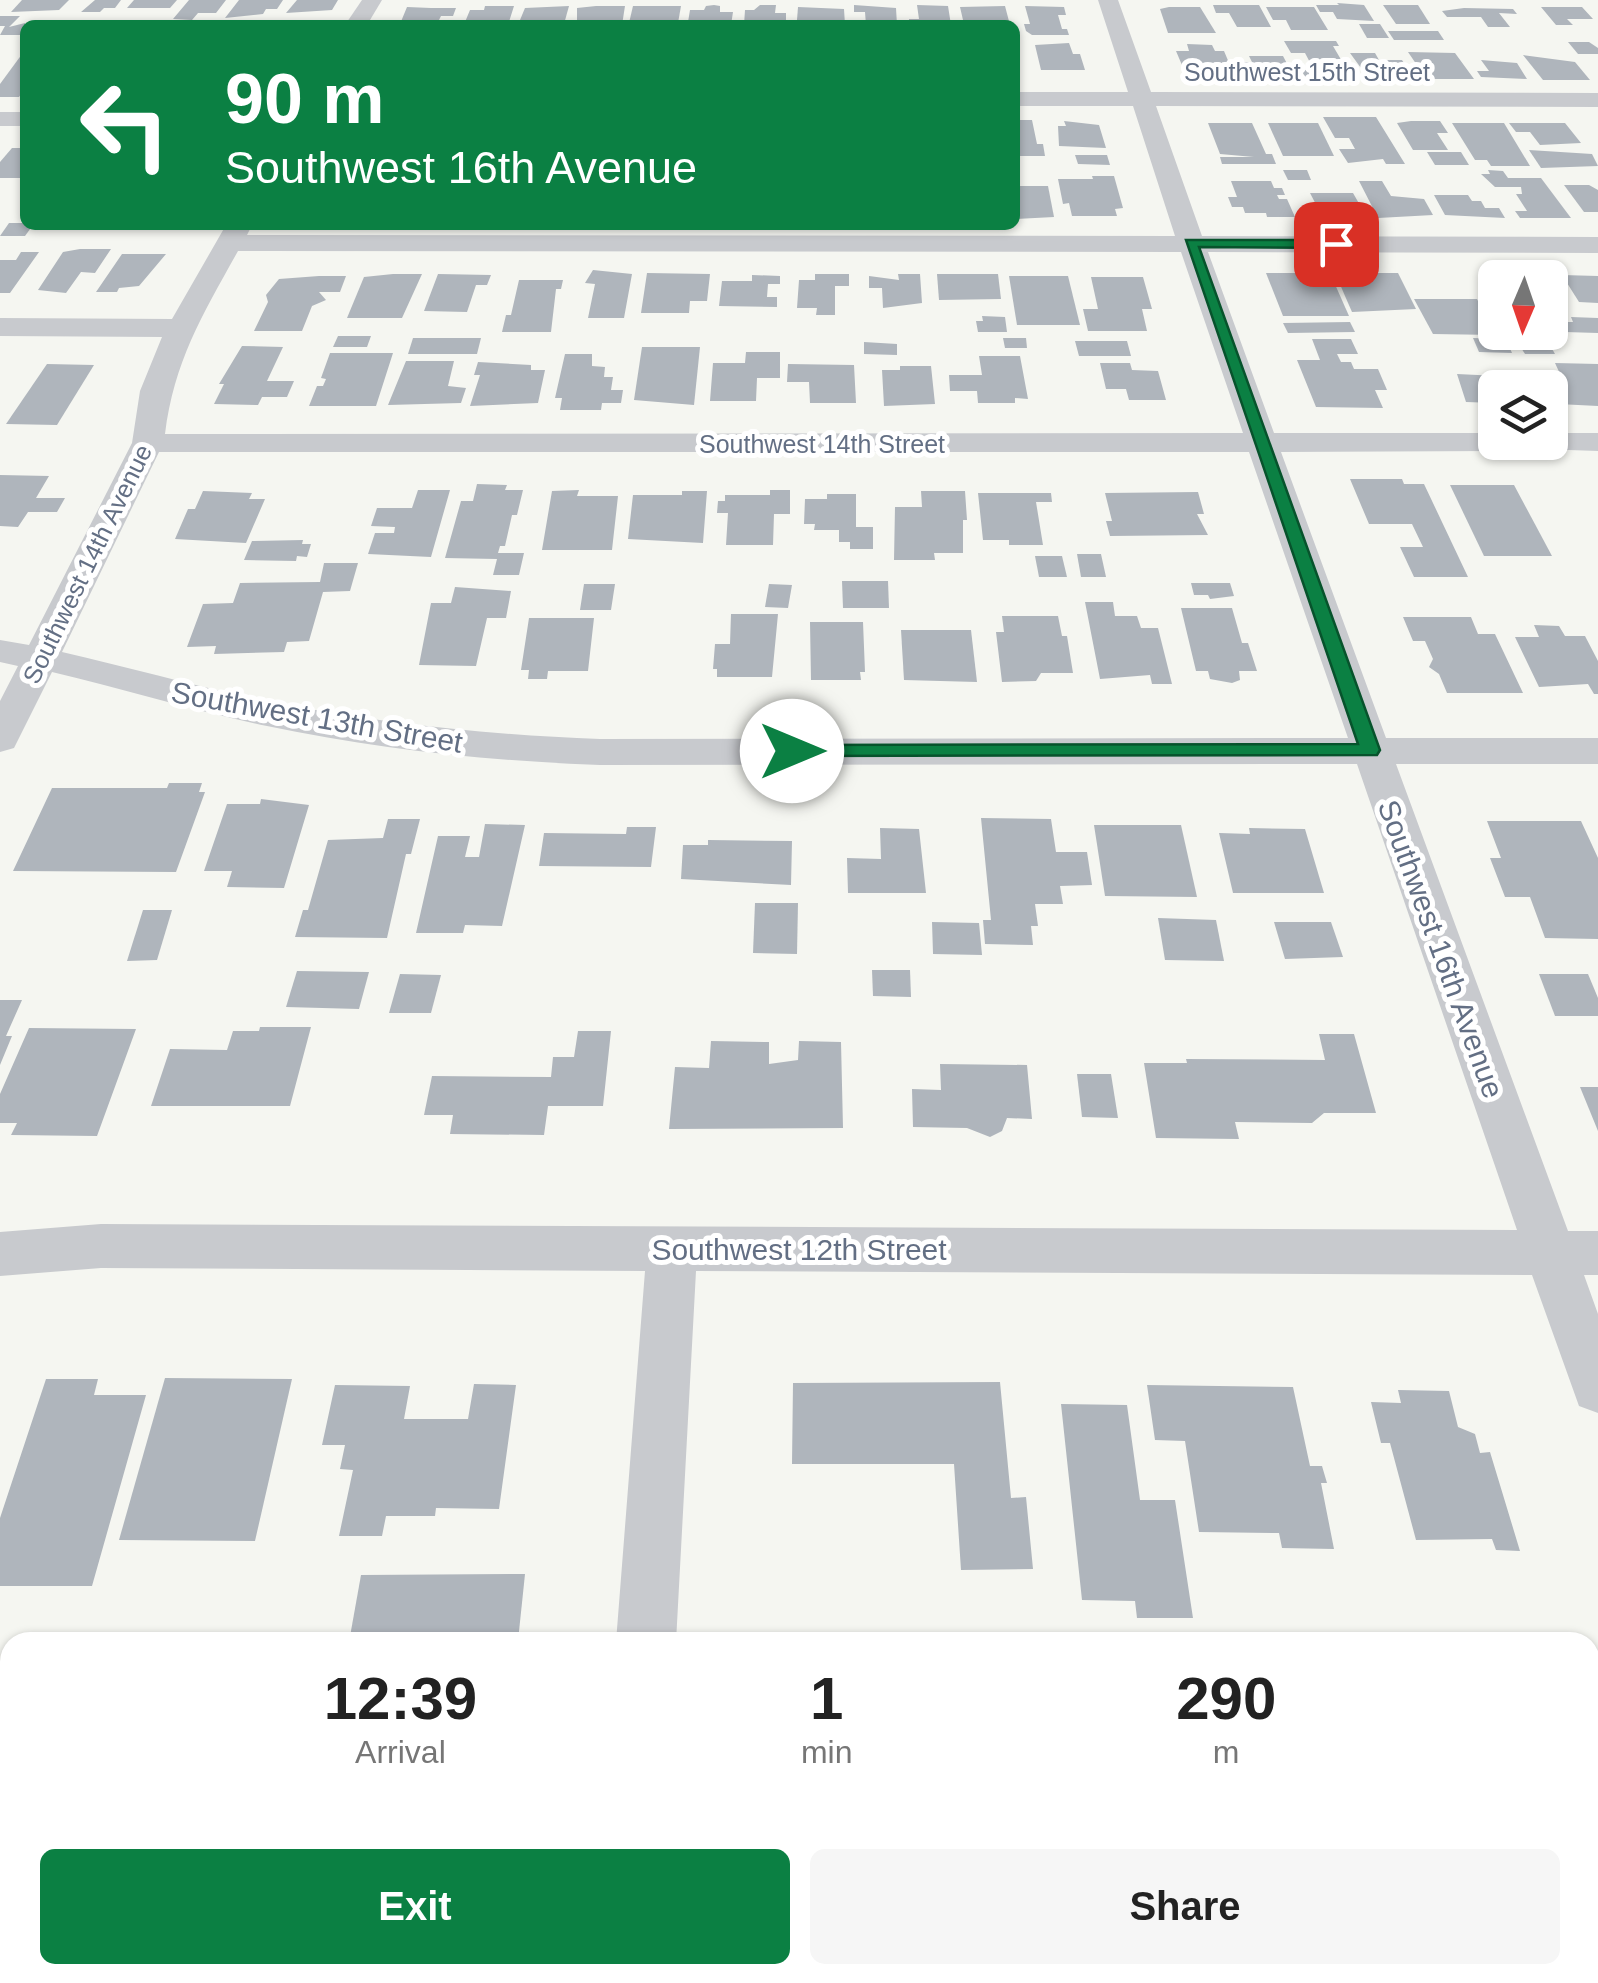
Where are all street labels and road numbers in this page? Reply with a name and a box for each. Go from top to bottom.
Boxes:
street label: Southwest 15th Street [1184,58,1430,86]
street label: Southwest 14th Street [699,430,945,458]
street label: Southwest 14th Avenue [17,440,157,688]
street label: Southwest 13th Street [169,675,466,759]
street label: Southwest 16th Avenue [1372,795,1510,1103]
street label: Southwest 12th Street [651,1233,947,1266]

